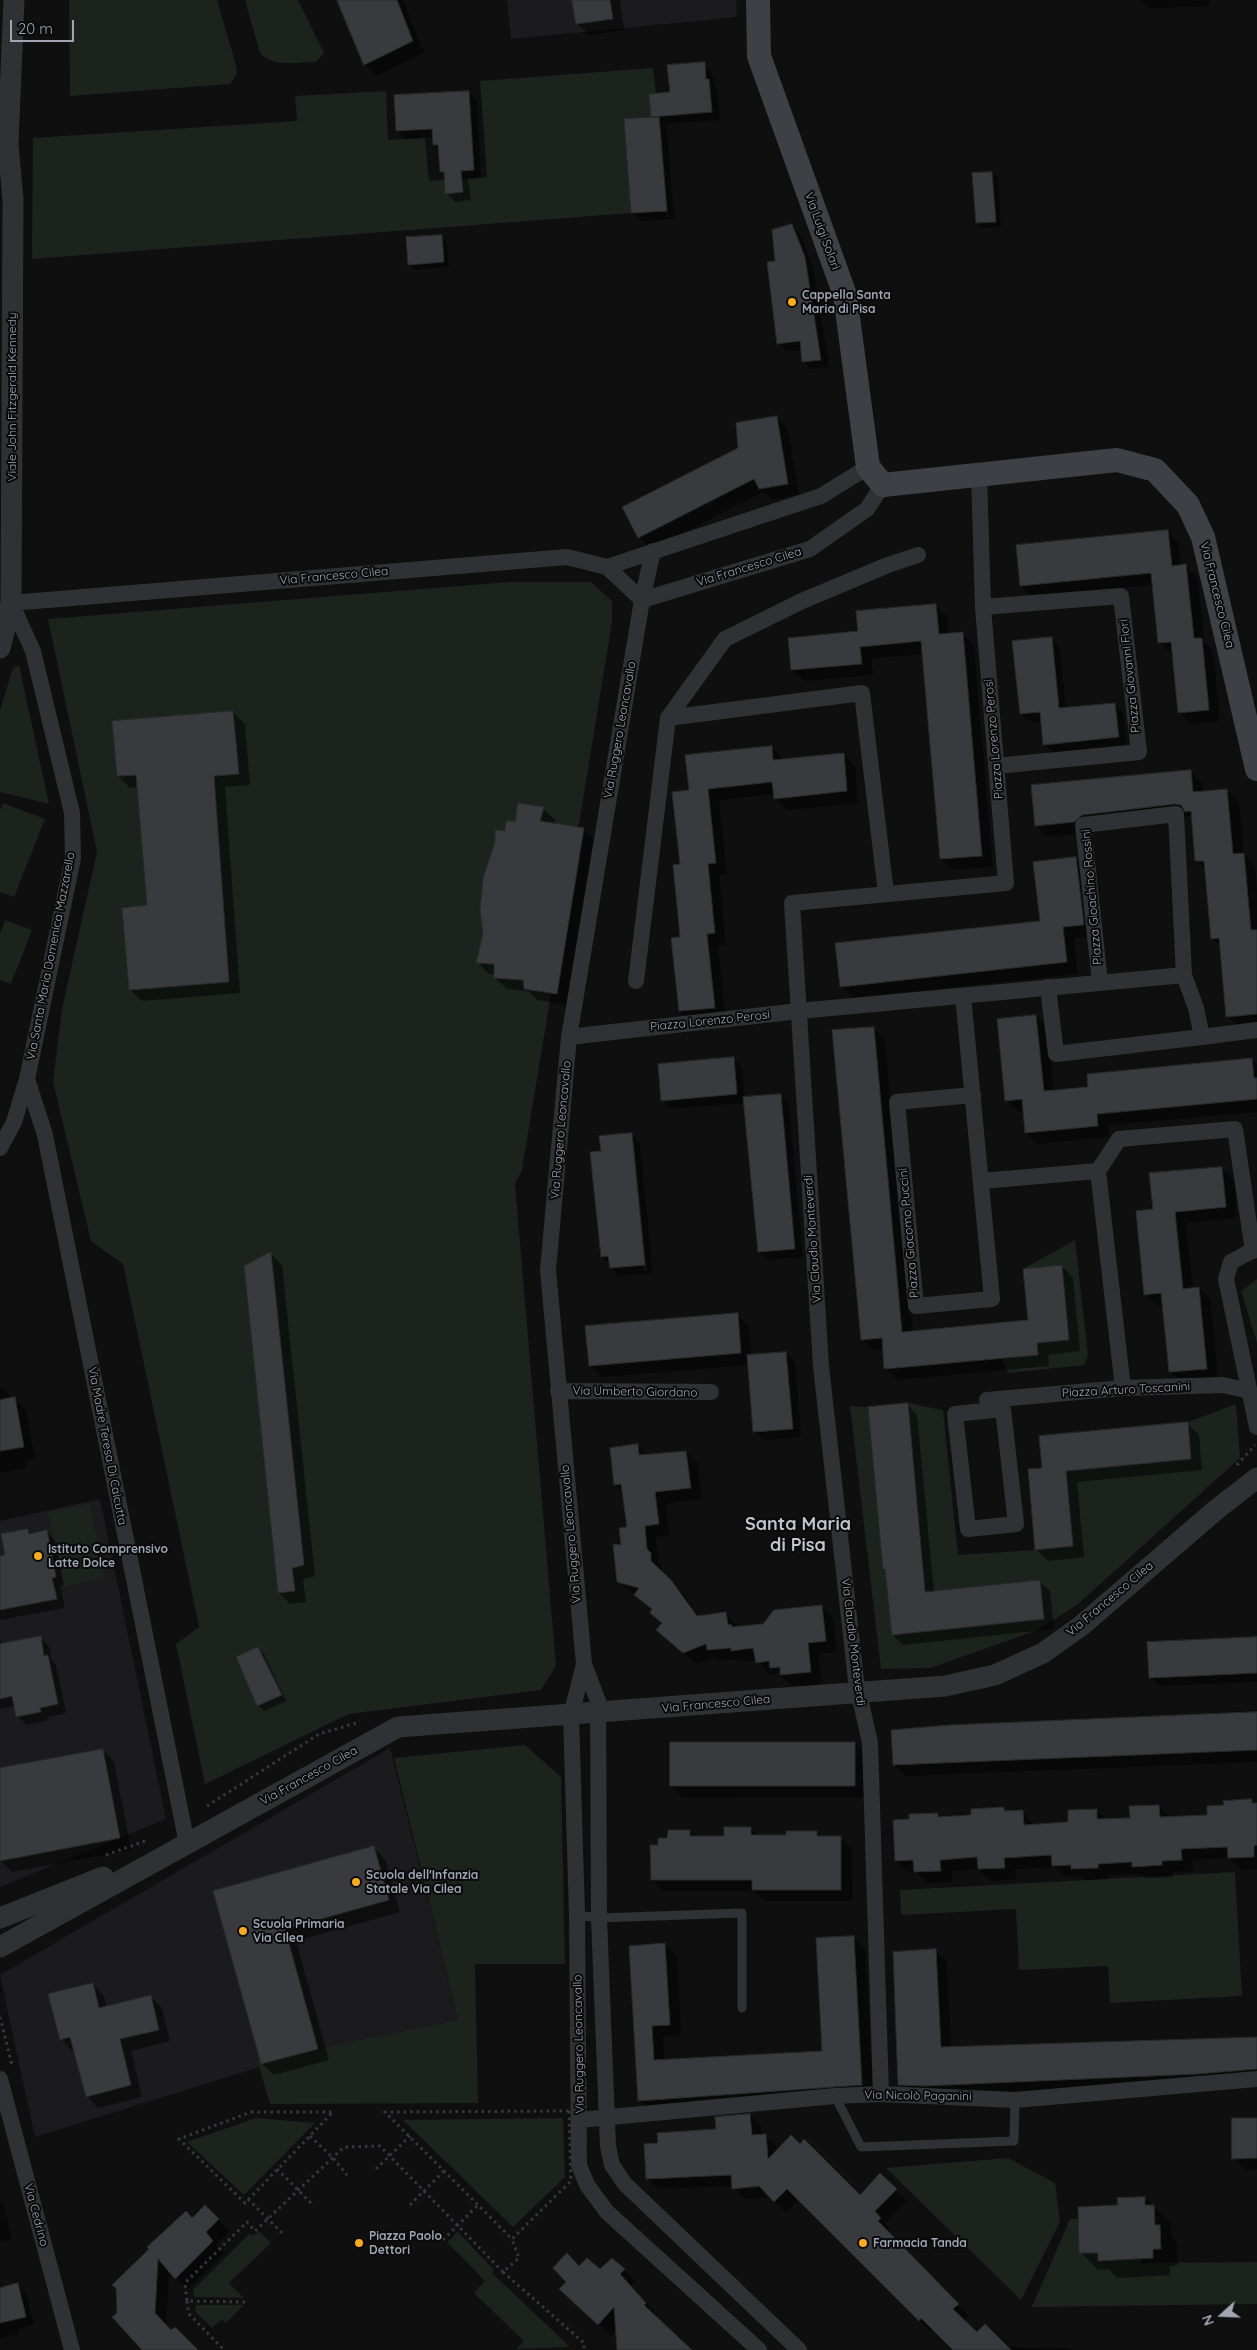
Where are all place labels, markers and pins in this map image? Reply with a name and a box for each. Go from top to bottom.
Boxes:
place label: Cappella Santa Maria di Pisa [802,288,891,316]
marker: Cappella Santa Maria di Pisa [786,296,798,308]
place label: Istituto Comprensivo Latte Dolce [48,1542,168,1570]
marker: Istituto Comprensivo Latte Dolce [32,1550,44,1562]
place label: Scuola dell'Infanzia Statale Via Cilea [366,1868,478,1896]
marker: Scuola dell'Infanzia Statale Via Cilea [350,1876,362,1888]
place label: Scuola Primaria Via CIlea [253,1917,345,1945]
marker: Scuola Primaria Via CIlea [237,1925,249,1937]
place label: Piazza Paolo Dettori [369,2229,442,2257]
place label: Farmacia Tanda [873,2236,967,2250]
marker: Piazza Paolo Dettori [353,2237,365,2249]
marker: Farmacia Tanda [857,2237,869,2249]

